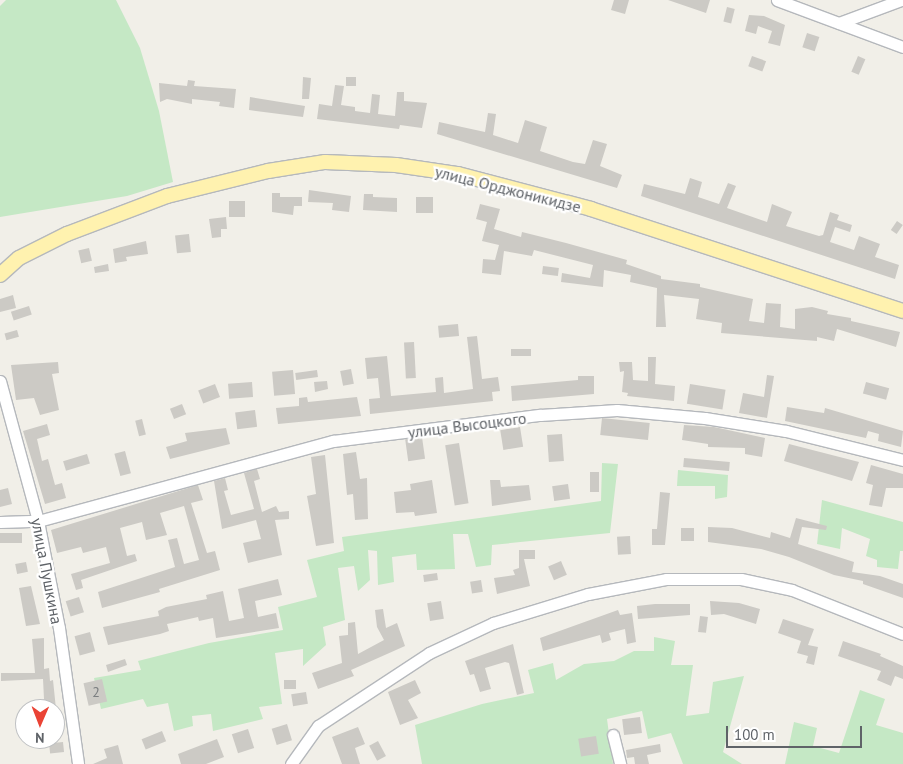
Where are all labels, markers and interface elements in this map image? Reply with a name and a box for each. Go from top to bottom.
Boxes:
street label: улица Орджоникидзе [433,162,583,216]
street label: улица Высоцкого [407,408,527,442]
street label: улица Пушкина [27,516,67,626]
house number: 2 [92,684,100,700]
north arrow [15,699,65,749]
scale bar [728,716,864,748]
text: 100 m [734,725,775,744]
text: N [35,729,45,747]

